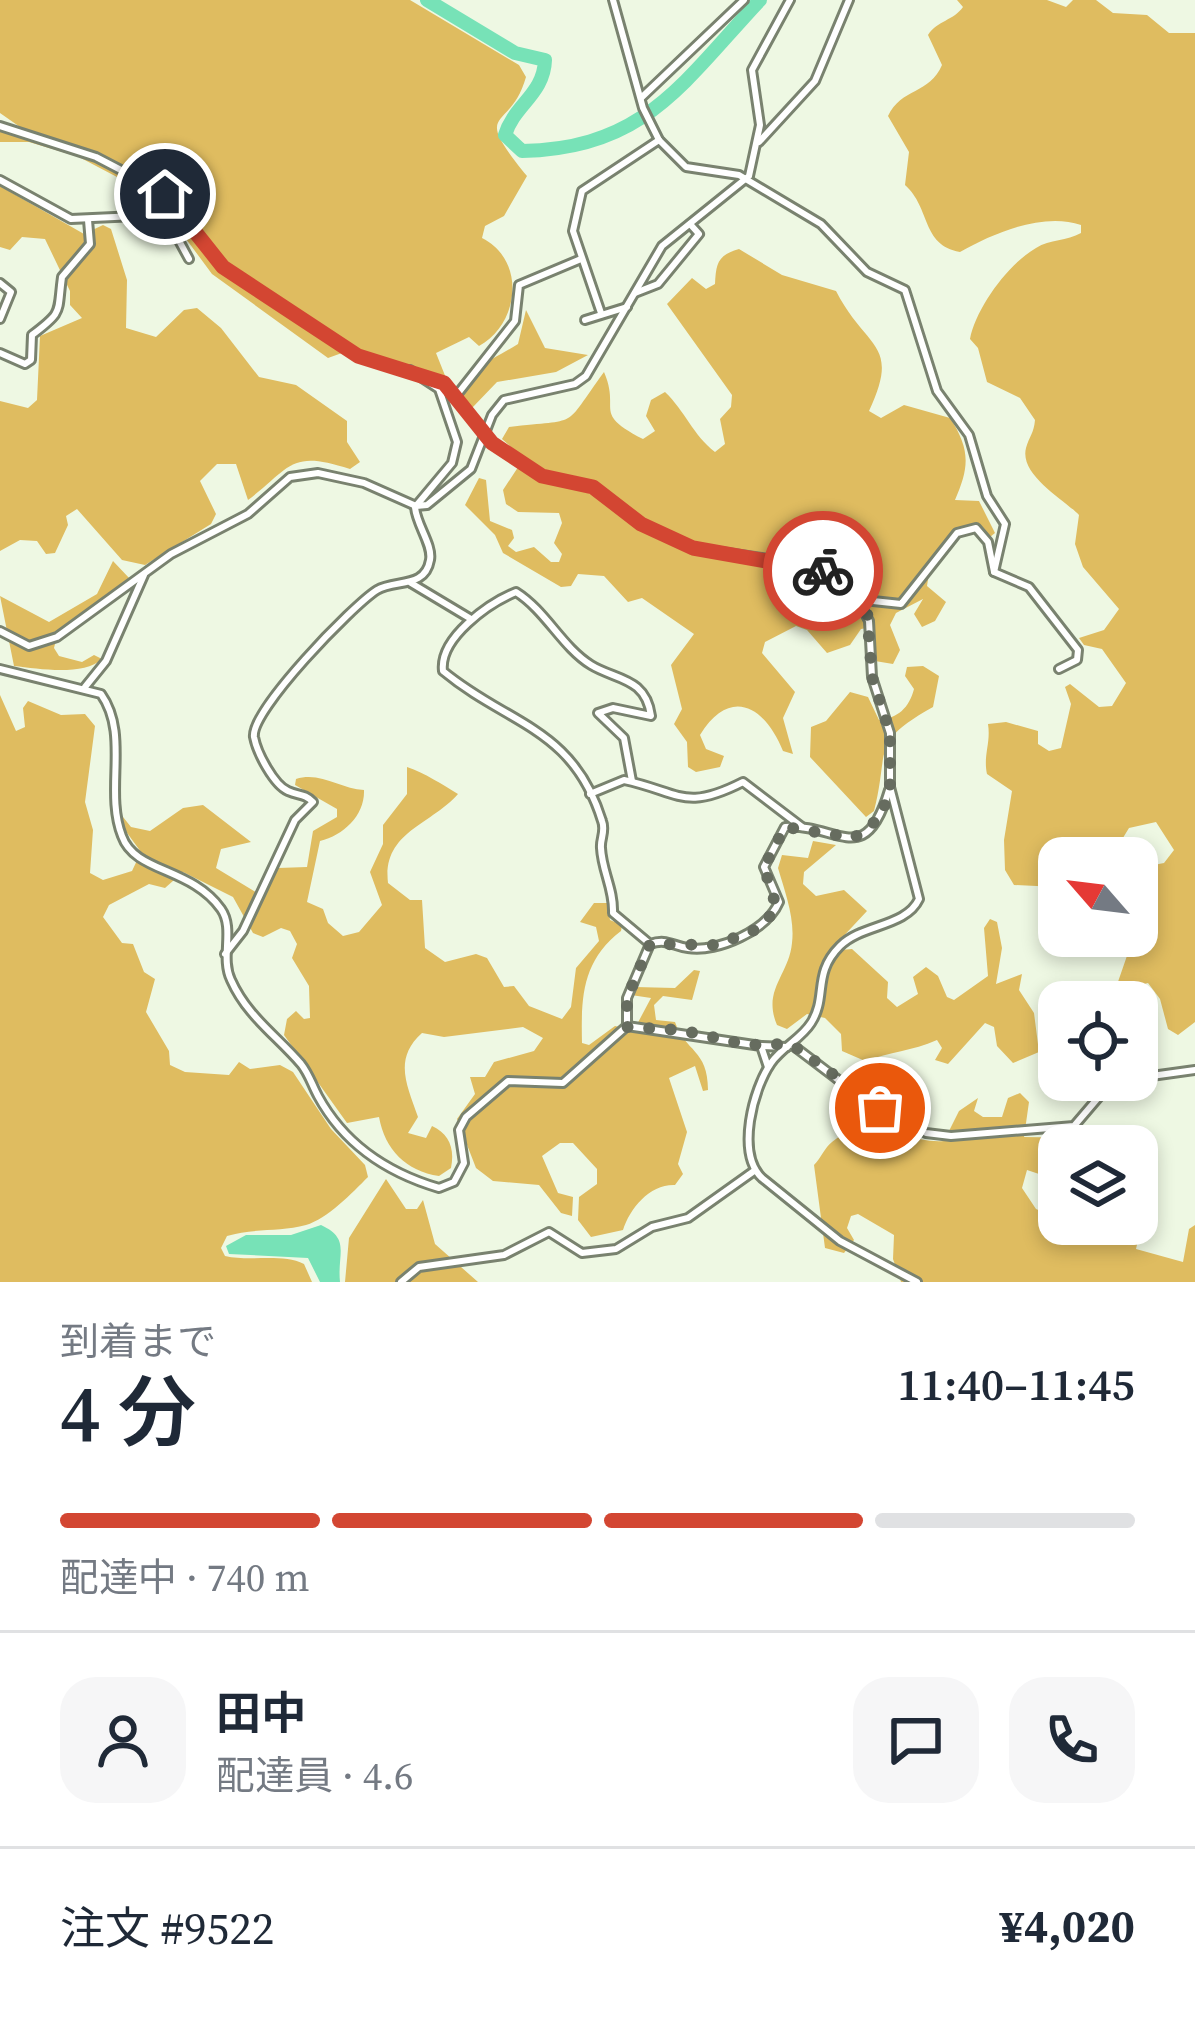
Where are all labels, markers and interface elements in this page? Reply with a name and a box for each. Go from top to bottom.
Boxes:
pin [114,143,216,245]
icon: home [132,161,198,227]
courier [763,511,883,631]
icon: bike [790,538,856,604]
north arrow [1038,837,1158,957]
map controls [1038,837,1158,1245]
button: locate [1038,981,1158,1101]
pin [829,1057,931,1159]
icon: bag [847,1075,913,1141]
button: layers [1038,1125,1158,1245]
text: 到着まで [60,1315,216,1368]
text: 11:40–11:45 [897,1353,1135,1415]
text: 4 分 [60,1359,196,1466]
text: 配達中 · 740 m [60,1551,310,1604]
button: person [60,1677,186,1803]
button: chat [853,1677,979,1803]
button: phone [1009,1677,1135,1803]
text: 田中 [216,1682,306,1744]
text: 配達員 · 4.6 [216,1749,414,1802]
text: ¥4,020 [1000,1895,1135,1957]
text: 注文 #9522 [60,1897,274,1959]

